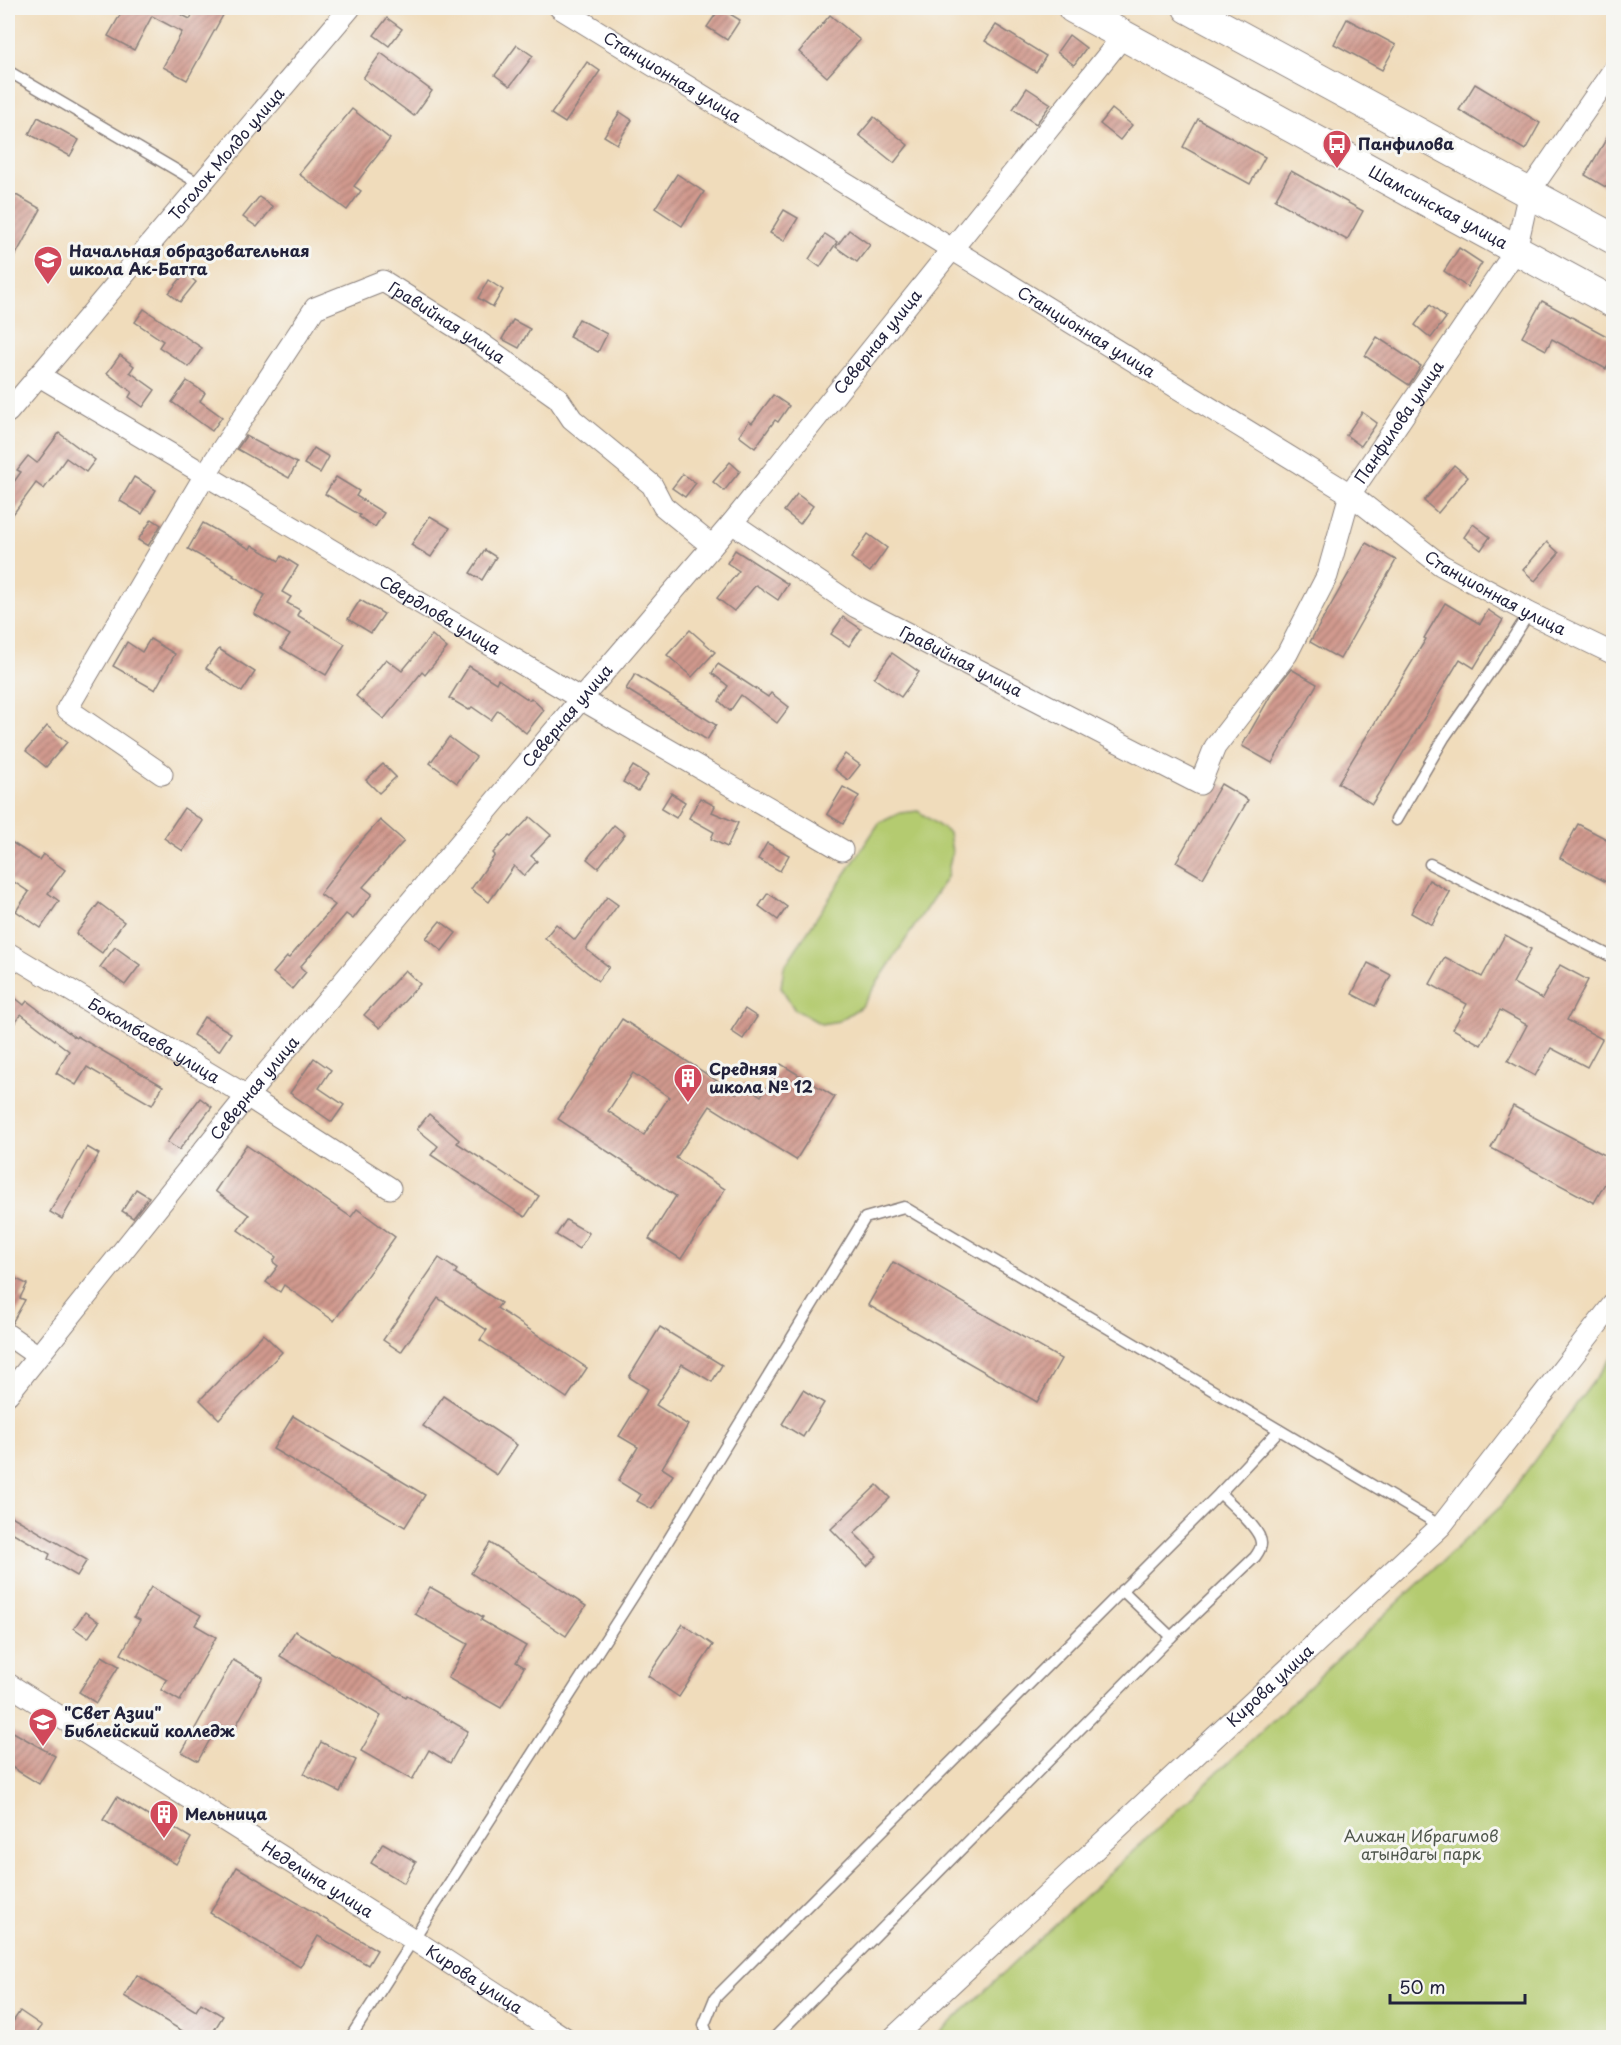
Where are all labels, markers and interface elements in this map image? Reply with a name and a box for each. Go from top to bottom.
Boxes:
street label: Станционная улица [599,25,747,128]
street label: Тоголок Молдо улица [162,81,289,225]
bus stop icon: Панфилова [1321,128,1353,170]
place label: Панфилова [1358,131,1454,155]
street label: Шамсинская улица [1365,159,1513,254]
place label: Начальная образовательная школа Ак-Батта [69,238,310,280]
school or university icon: Начальная образовательная школа Ак-Батта [32,244,64,286]
street label: Гравийная улица [384,275,511,368]
street label: Станционная улица [1013,279,1160,383]
street label: Северная улица [827,284,926,399]
street label: Панфилова улица [1348,355,1449,488]
street label: Станционная улица [1420,544,1571,640]
street label: Свердлова улица [375,568,506,659]
street label: Гравийная улица [896,619,1027,702]
street label: Северная улица [516,658,617,772]
street label: Бокомбаева улица [84,991,225,1088]
street label: Северная улица [203,1030,304,1145]
place label: Средняя школа № 12 [709,1056,813,1098]
building icon: Средняя школа № 12 [672,1062,704,1104]
street label: Кирова улица [1221,1638,1318,1732]
place label: "Свет Азии" Библейский колледж [64,1700,235,1742]
school or university icon: "Свет Азии" Библейский колледж [27,1706,59,1748]
building icon: Мельница [148,1798,180,1840]
place label: Мельница [185,1801,267,1825]
park label: Алижан Ибрагимов атындагы парк [1344,1823,1498,1865]
street label: Неделина улица [258,1834,379,1923]
street label: Кирова улица [422,1938,528,2019]
scale bar [1390,1967,1525,2005]
text: 50 m [1399,1973,1446,2000]

